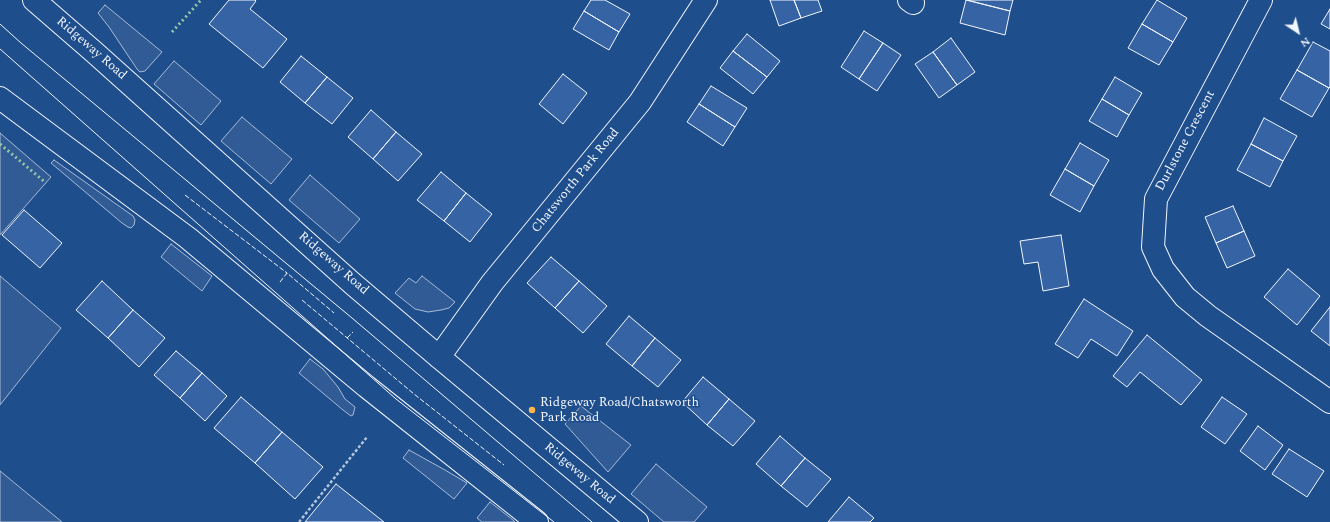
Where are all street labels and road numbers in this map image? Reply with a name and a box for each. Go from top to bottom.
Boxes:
street label: Ridgeway Road [53,14,129,84]
street label: Durlstone Crescent [1153,88,1219,194]
street label: Chatsworth Park Road [529,125,623,237]
street label: Ridgeway Road [295,229,371,299]
street label: Ridgeway Road [540,440,618,508]

